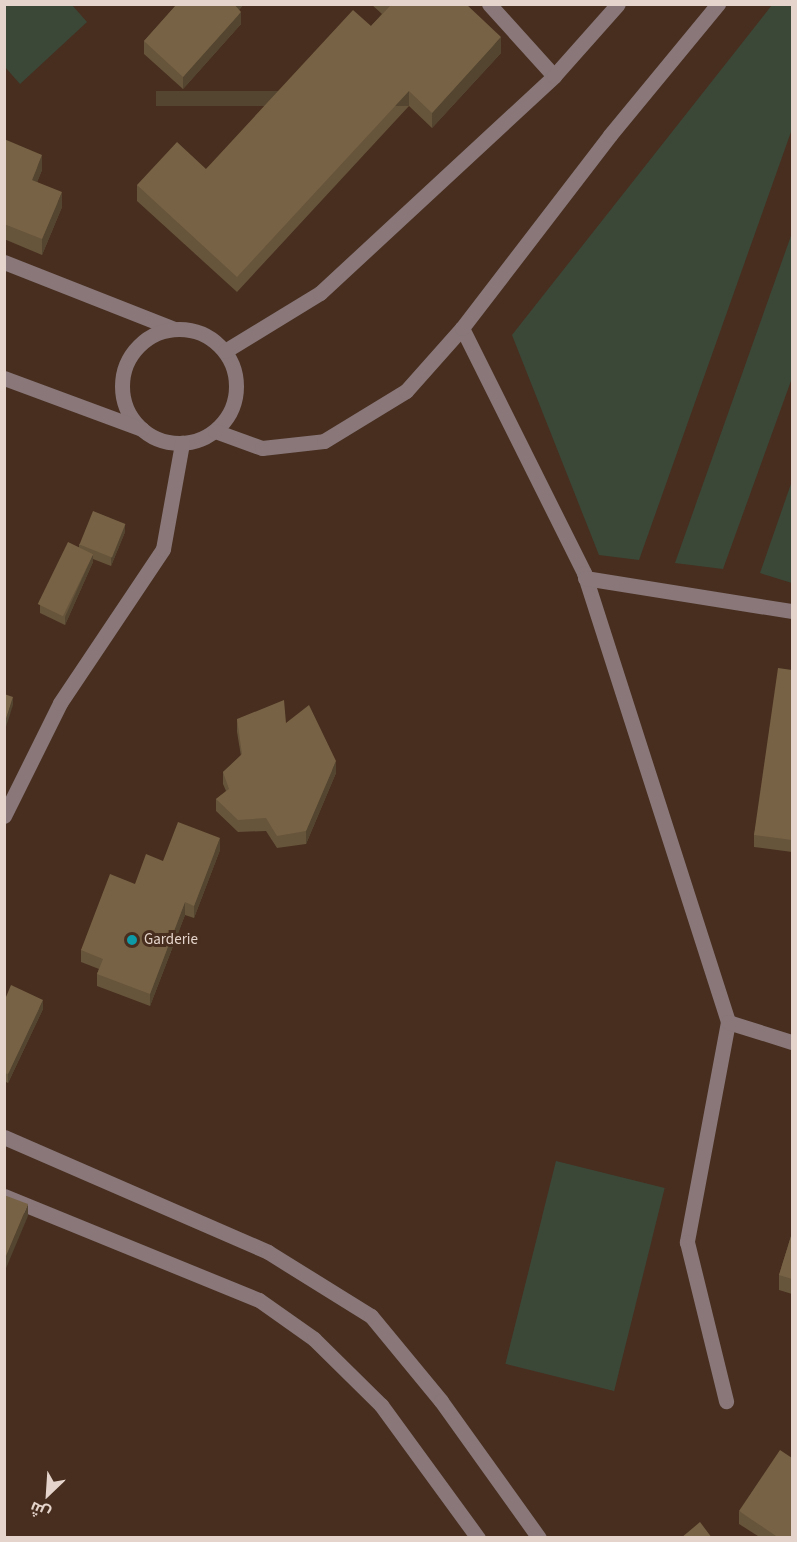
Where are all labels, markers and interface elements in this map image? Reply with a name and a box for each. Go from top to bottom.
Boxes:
place label: Garderie [144,931,198,949]
marker: Garderie [125,933,139,947]
north arrow [18,1464,78,1524]
text: ش [26,1496,54,1525]

